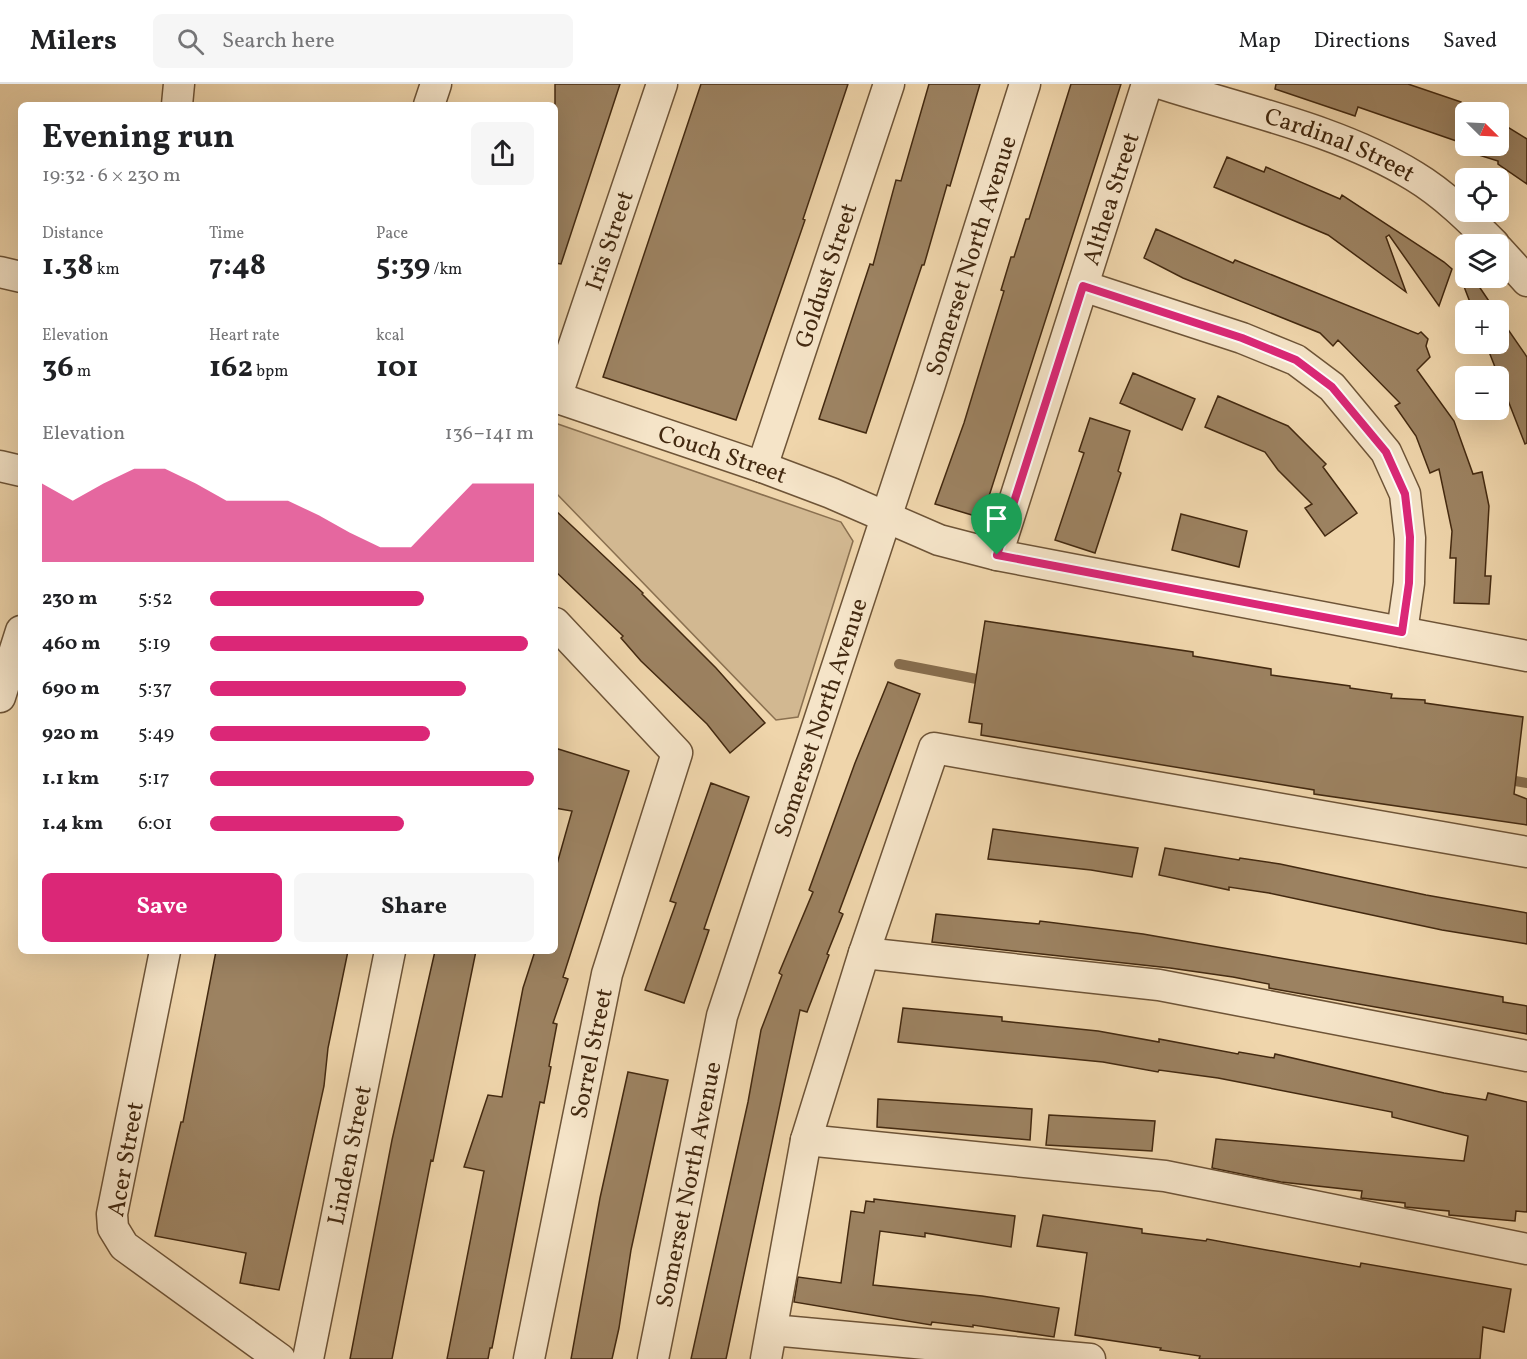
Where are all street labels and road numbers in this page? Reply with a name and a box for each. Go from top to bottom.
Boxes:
street label: Cardinal Street [1260,101,1421,192]
street label: Althea Street [1075,128,1150,270]
street label: Somerset North Avenue [919,132,1027,381]
street label: Iris Street [578,187,644,296]
street label: Goldust Street [788,199,867,353]
street label: Couch Street [653,418,791,494]
street label: Somerset North Avenue [767,594,877,842]
street label: Sorrel Street [563,985,623,1122]
street label: Somerset North Avenue [649,1059,731,1311]
street label: Linden Street [320,1082,382,1228]
street label: Acer Street [100,1099,154,1220]

